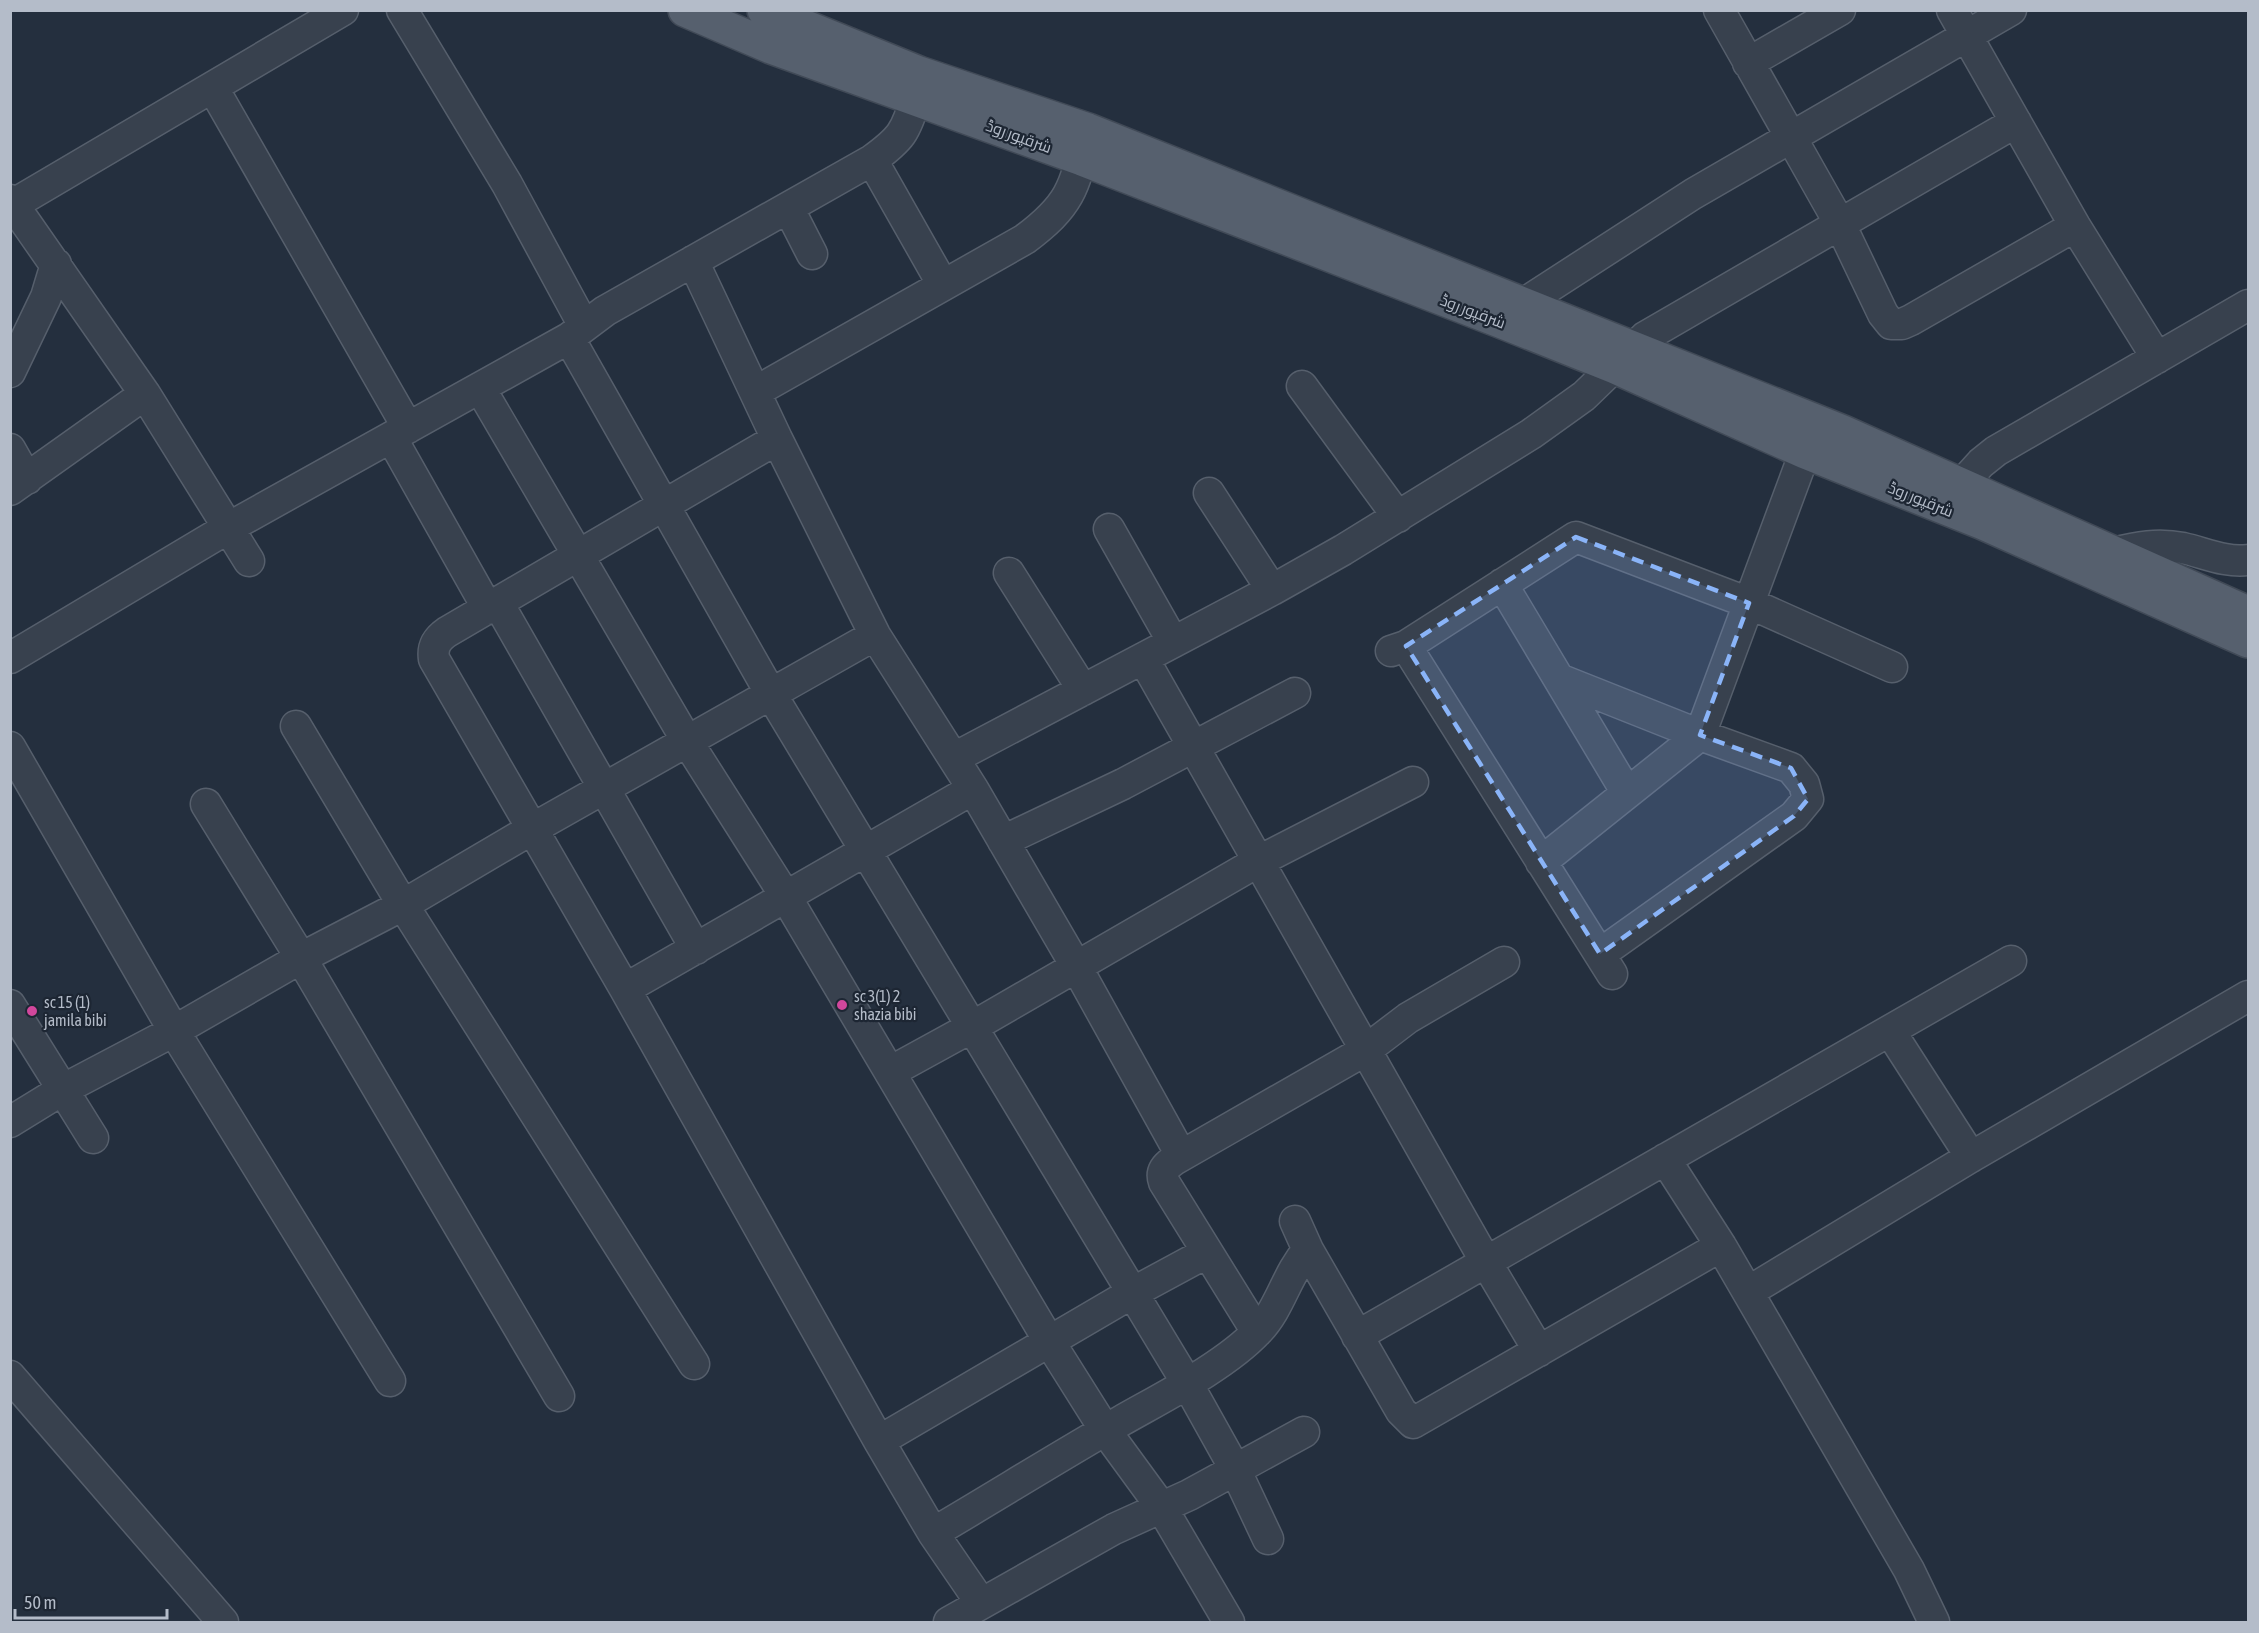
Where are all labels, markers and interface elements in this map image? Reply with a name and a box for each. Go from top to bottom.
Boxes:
street label: شرقپور روڈ [983,116,1054,158]
street label: شرقپور روڈ [1437,290,1508,334]
street label: شرقپور روڈ [1885,478,1956,522]
place label: sc 3(1) 2 shazia bibi [854,987,916,1023]
place label: sc 15 (1) jamila bibi [43,993,107,1030]
marker: sc 3(1) 2 shazia bibi [835,998,849,1012]
marker: sc 15 (1) jamila bibi [25,1004,39,1018]
scale bar [15,1582,166,1620]
text: 50 m [24,1592,56,1613]

